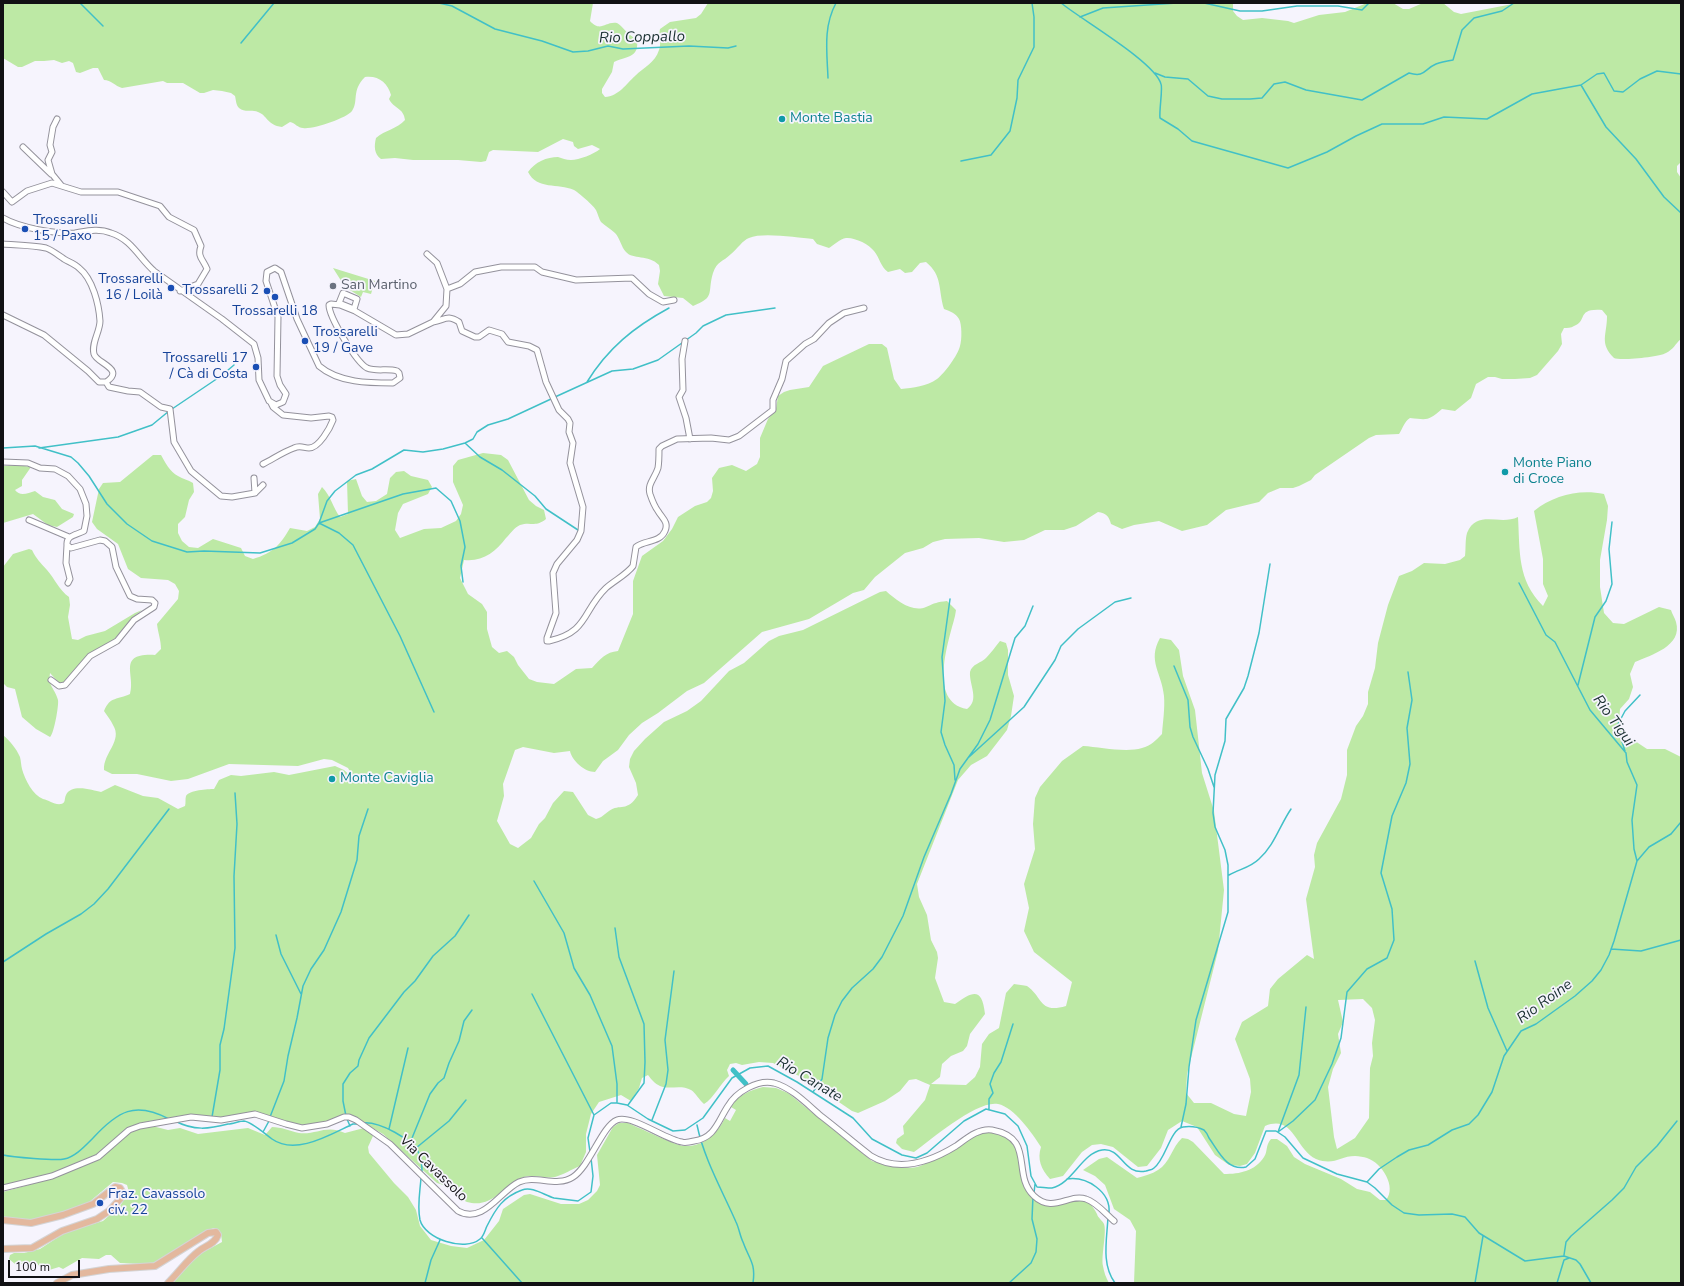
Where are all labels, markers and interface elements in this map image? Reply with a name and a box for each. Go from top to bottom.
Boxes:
water label: Rio Coppallo [599,28,685,48]
place label: Monte Bastia [790,111,873,127]
marker: Monte Bastia [777,114,787,124]
place label: Trossarelli 15 / Paxo [33,213,98,246]
marker: Trossarelli 15 / Paxo [20,224,30,234]
place label: Trossarelli 16 / Loilà [98,272,163,304]
place label: San Martino [341,278,417,294]
marker: San Martino [328,281,338,291]
marker: Trossarelli 16 / Loilà [166,283,176,293]
place label: Trossarelli 2 [182,283,259,299]
marker: Trossarelli 2 [262,286,272,296]
marker: Trossarelli 18 [270,292,280,302]
place label: Trossarelli 18 [232,304,318,320]
place label: Trossarelli 19 / Gave [313,325,378,358]
marker: Trossarelli 19 / Gave [300,336,310,346]
place label: Trossarelli 17 / Cà di Costa [163,351,248,384]
marker: Trossarelli 17 / Cà di Costa [251,362,261,372]
place label: Monte Piano di Croce [1513,456,1592,488]
marker: Monte Piano di Croce [1500,467,1510,477]
water label: Rio Tigui [1588,692,1638,750]
place label: Monte Caviglia [340,771,434,787]
marker: Monte Caviglia [327,774,337,784]
water label: Rio Roine [1514,976,1576,1028]
water label: Rio Canate [773,1053,845,1107]
street label: Via Cavassolo [395,1132,471,1206]
place label: Fraz. Cavassolo civ. 22 [108,1187,205,1220]
marker: Fraz. Cavassolo civ. 22 [95,1198,105,1208]
scale bar [10,1252,82,1278]
text: 100 m [15,1259,50,1275]

